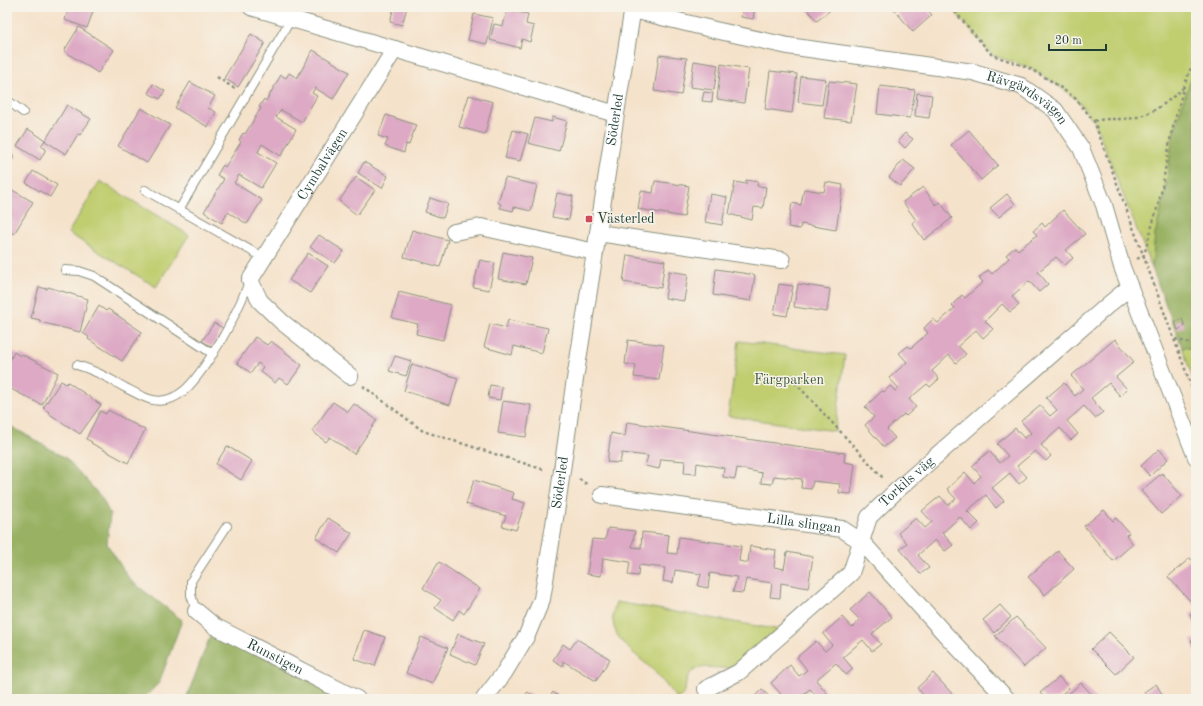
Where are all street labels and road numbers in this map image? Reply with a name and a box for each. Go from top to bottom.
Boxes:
street label: Rävgärdsvägen [985,69,1070,128]
street label: Söderled [604,93,626,147]
street label: Cymbalvägen [295,126,350,203]
street label: Torkils väg [877,454,937,510]
street label: Söderled [550,456,571,510]
street label: Lilla slingan [766,511,842,536]
street label: Runstigen [245,637,306,678]

